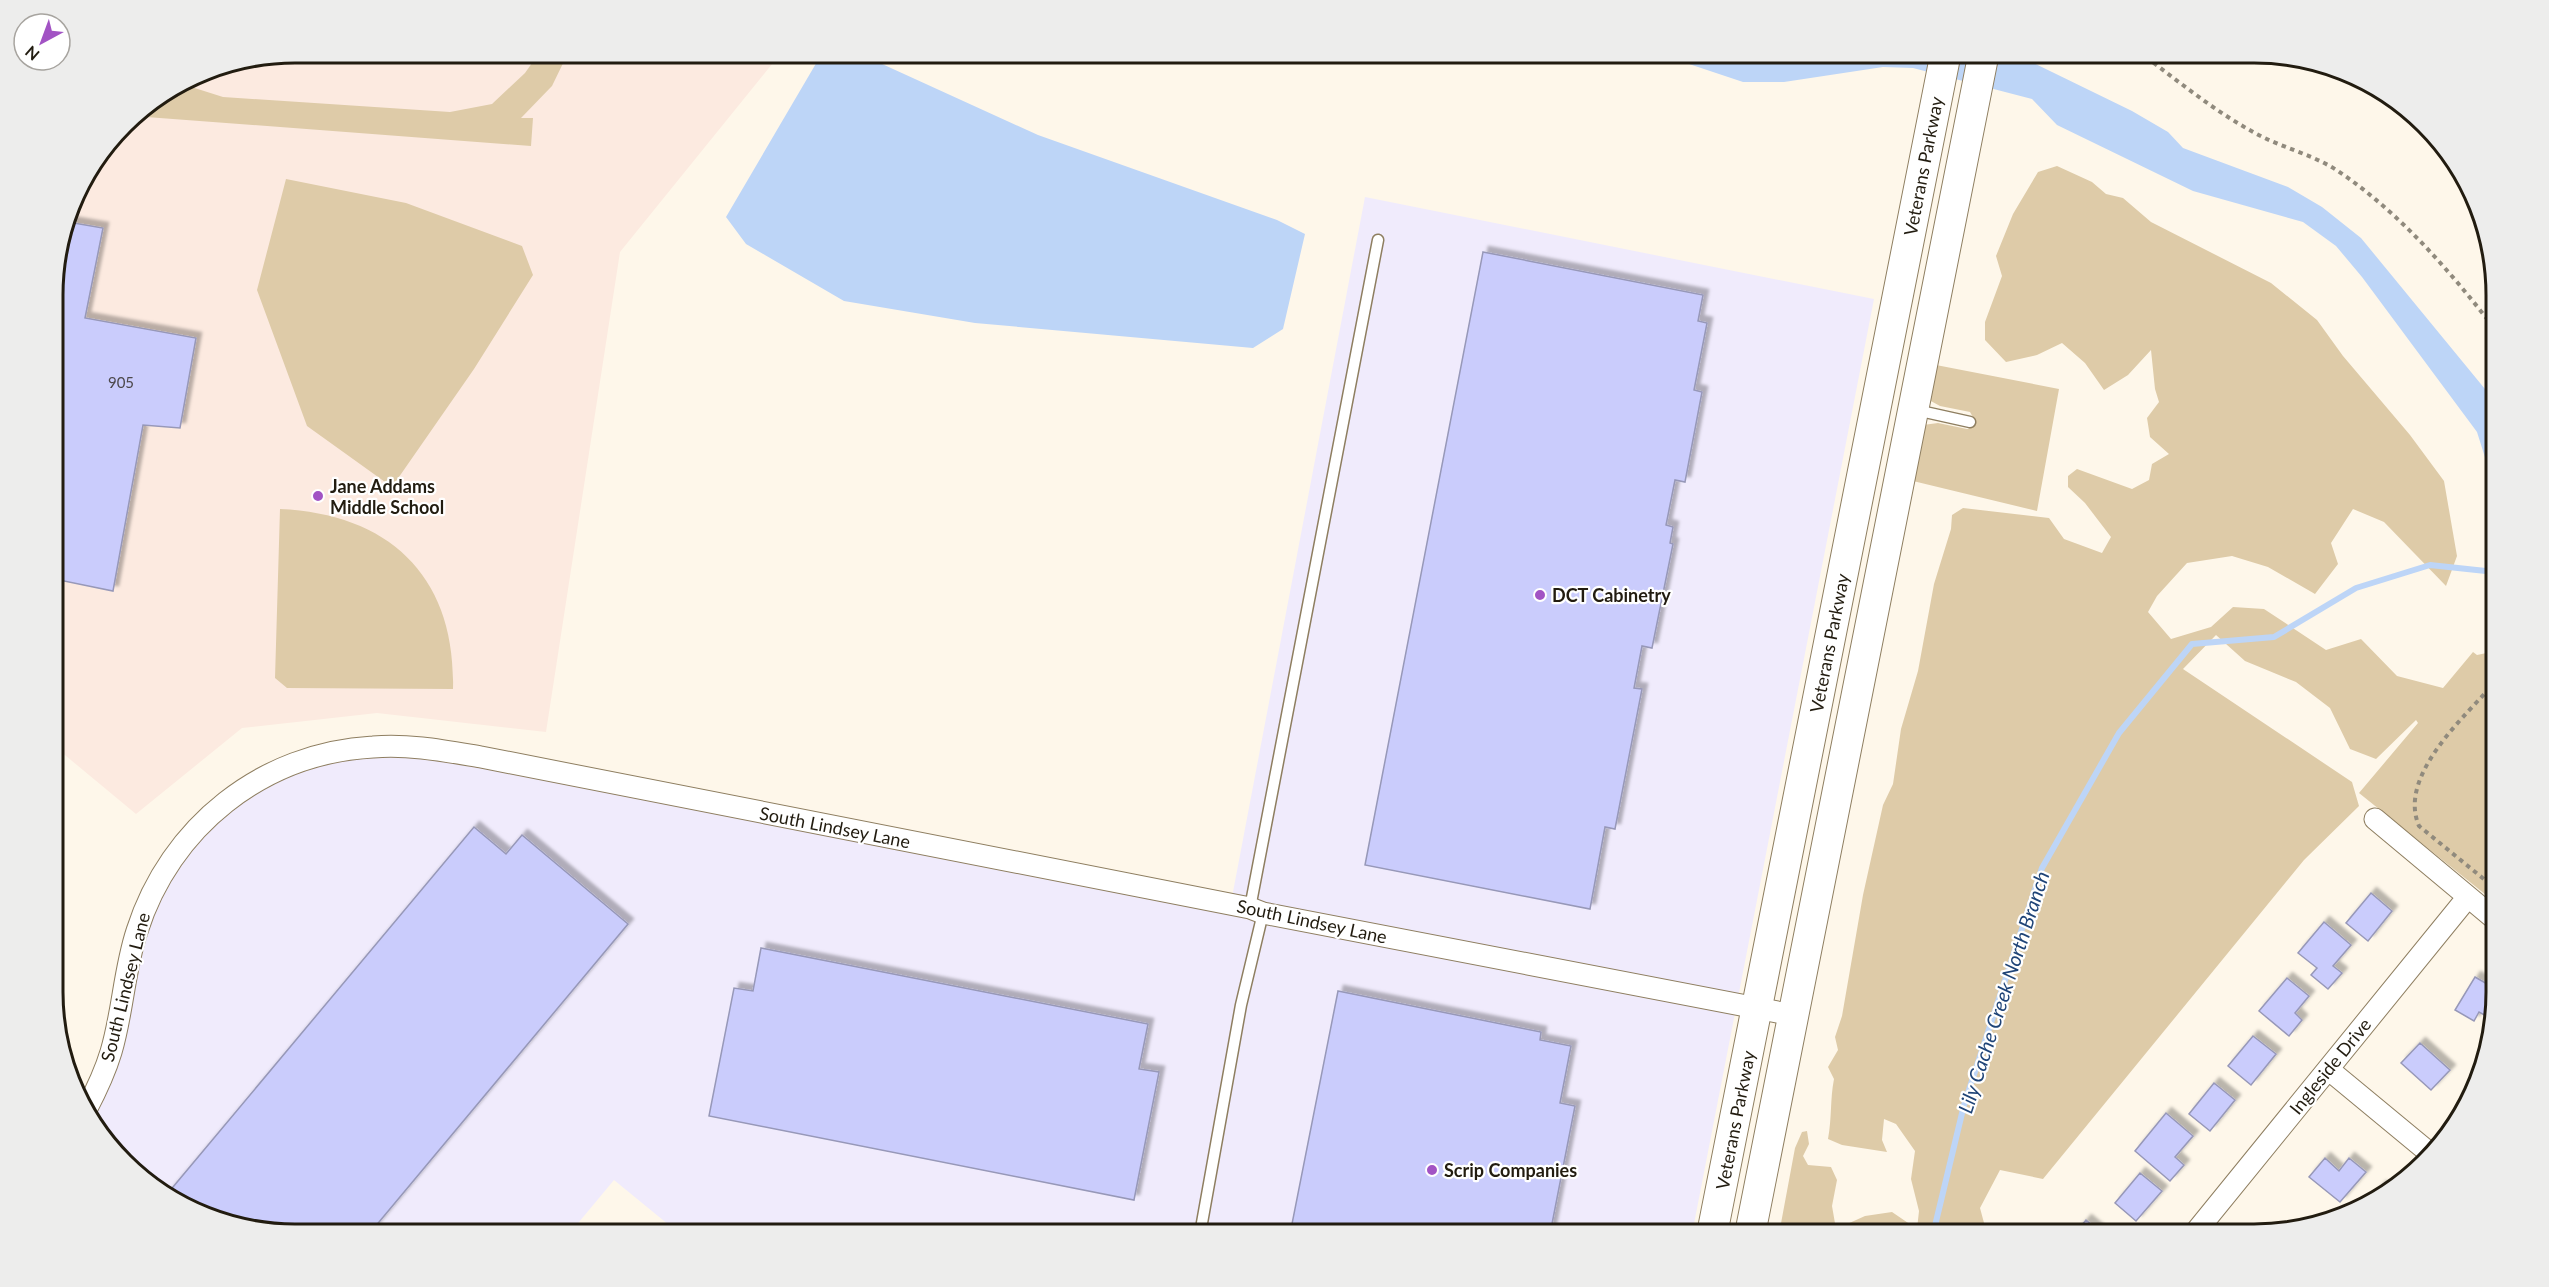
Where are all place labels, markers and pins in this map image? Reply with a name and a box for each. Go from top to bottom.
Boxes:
place label: Jane Addams Middle School [330,475,444,518]
marker: Jane Addams Middle School [311,489,325,503]
place label: DCT Cabinetry [1552,584,1671,606]
marker: DCT Cabinetry [1533,588,1547,602]
place label: Scrip Companies [1444,1159,1577,1181]
marker: Scrip Companies [1425,1163,1439,1177]

